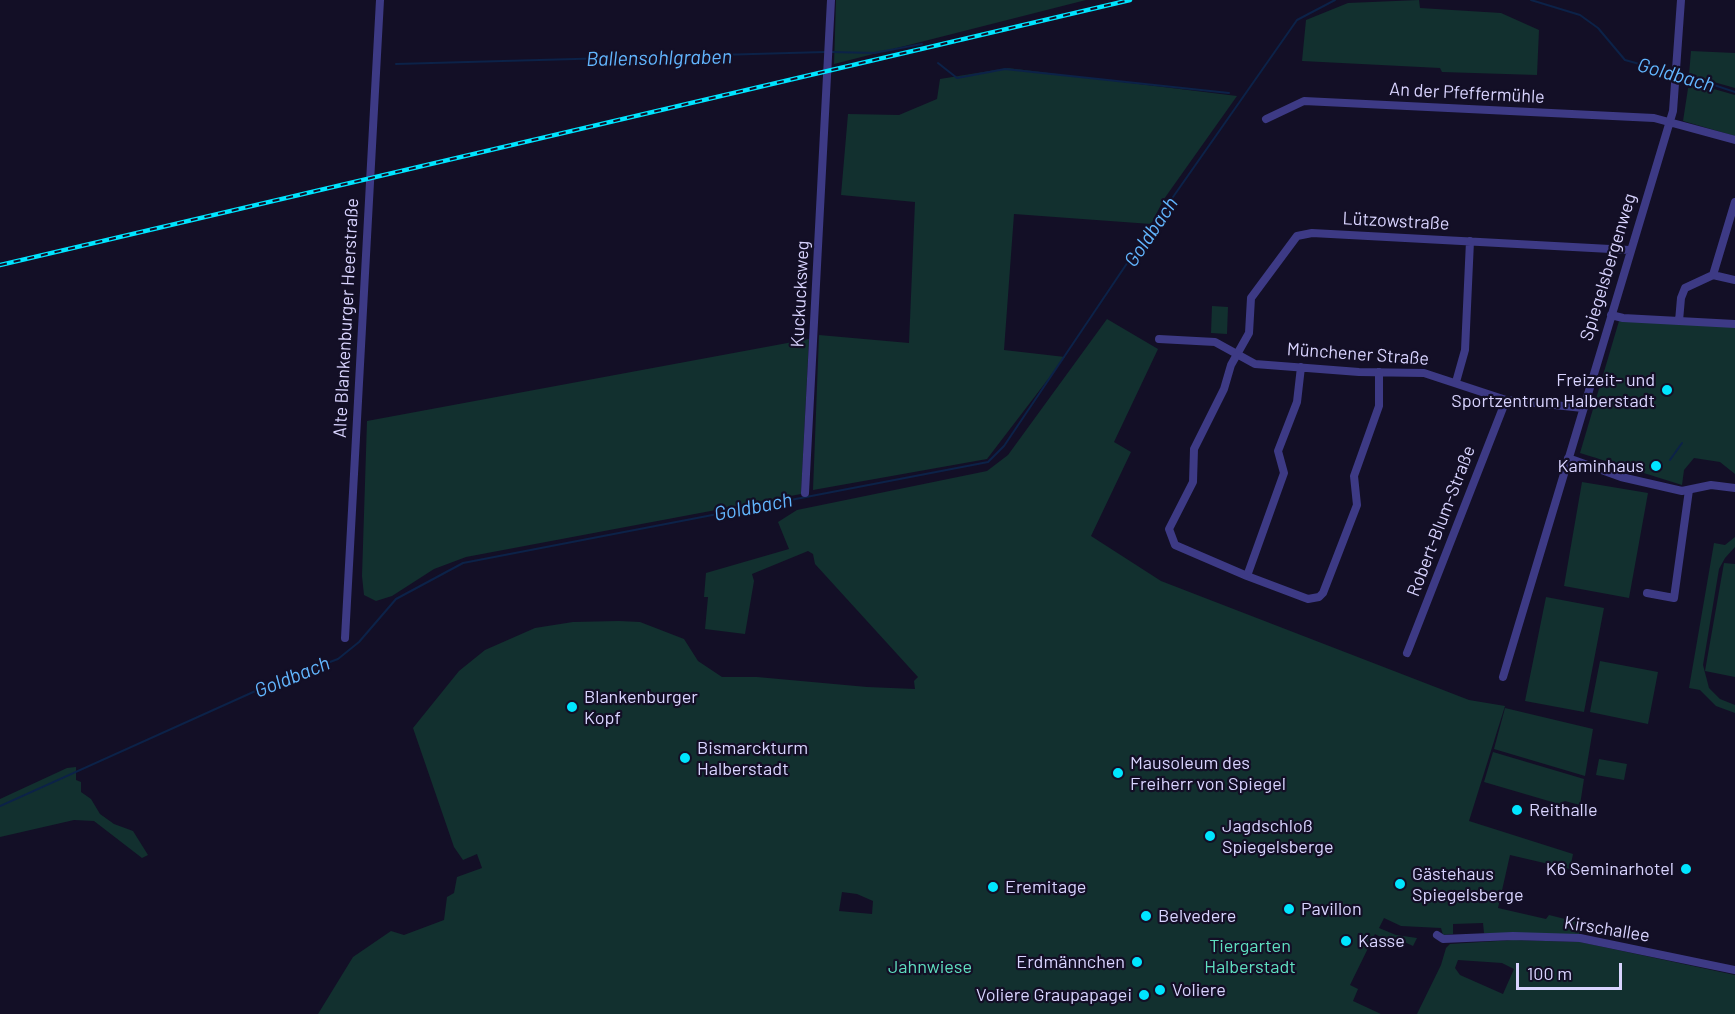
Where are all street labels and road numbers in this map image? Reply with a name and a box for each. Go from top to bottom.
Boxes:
street label: An der Pfeffermühle [1389,78,1545,108]
street label: Spiegelsbergenweg [1575,191,1641,343]
street label: Alte Blankenburger Heerstraße [329,198,363,438]
street label: Lützowstraße [1342,207,1450,235]
street label: Kuckucksweg [786,240,814,348]
street label: Münchener Straße [1286,338,1430,370]
street label: Robert-Blum-Straße [1402,443,1480,599]
street label: Kirschallee [1563,912,1651,946]

